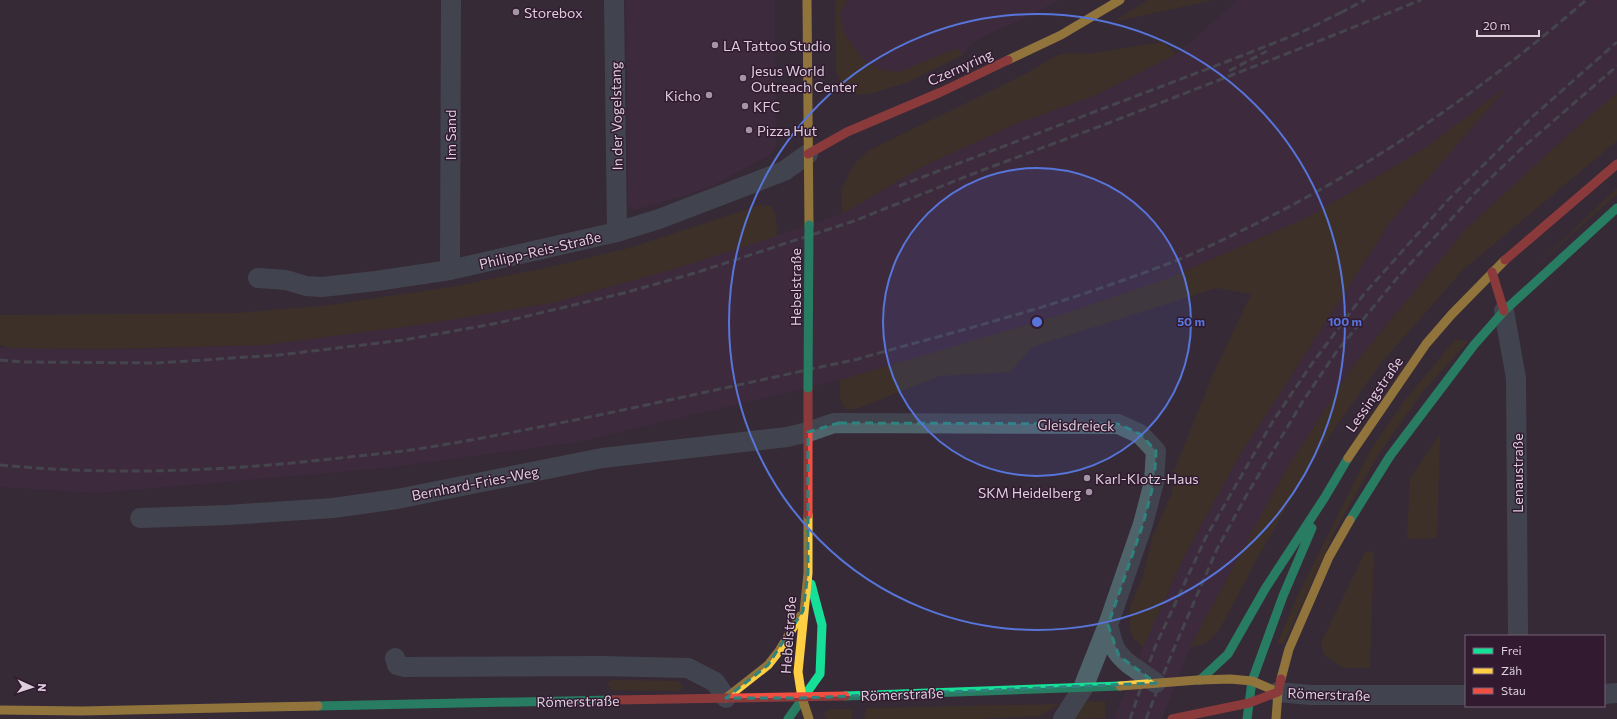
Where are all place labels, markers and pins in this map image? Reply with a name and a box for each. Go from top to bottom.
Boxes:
place label: Storebox [524,4,583,21]
marker: Storebox [511,7,521,17]
place label: LA Tattoo Studio [723,37,831,54]
marker: LA Tattoo Studio [710,40,720,50]
place label: Jesus World Outreach Center [751,62,858,95]
marker: Jesus World Outreach Center [738,73,748,83]
place label: Kicho [665,87,701,104]
marker: Kicho [704,90,714,100]
place label: KFC [753,98,780,115]
marker: KFC [740,101,750,111]
place label: Pizza Hut [757,122,818,139]
marker: Pizza Hut [744,125,754,135]
centre of rings [1030,315,1044,329]
place label: Karl-Klotz-Haus [1095,470,1199,487]
marker: Karl-Klotz-Haus [1082,473,1092,483]
place label: SKM Heidelberg [978,484,1081,501]
marker: SKM Heidelberg [1084,487,1094,497]

